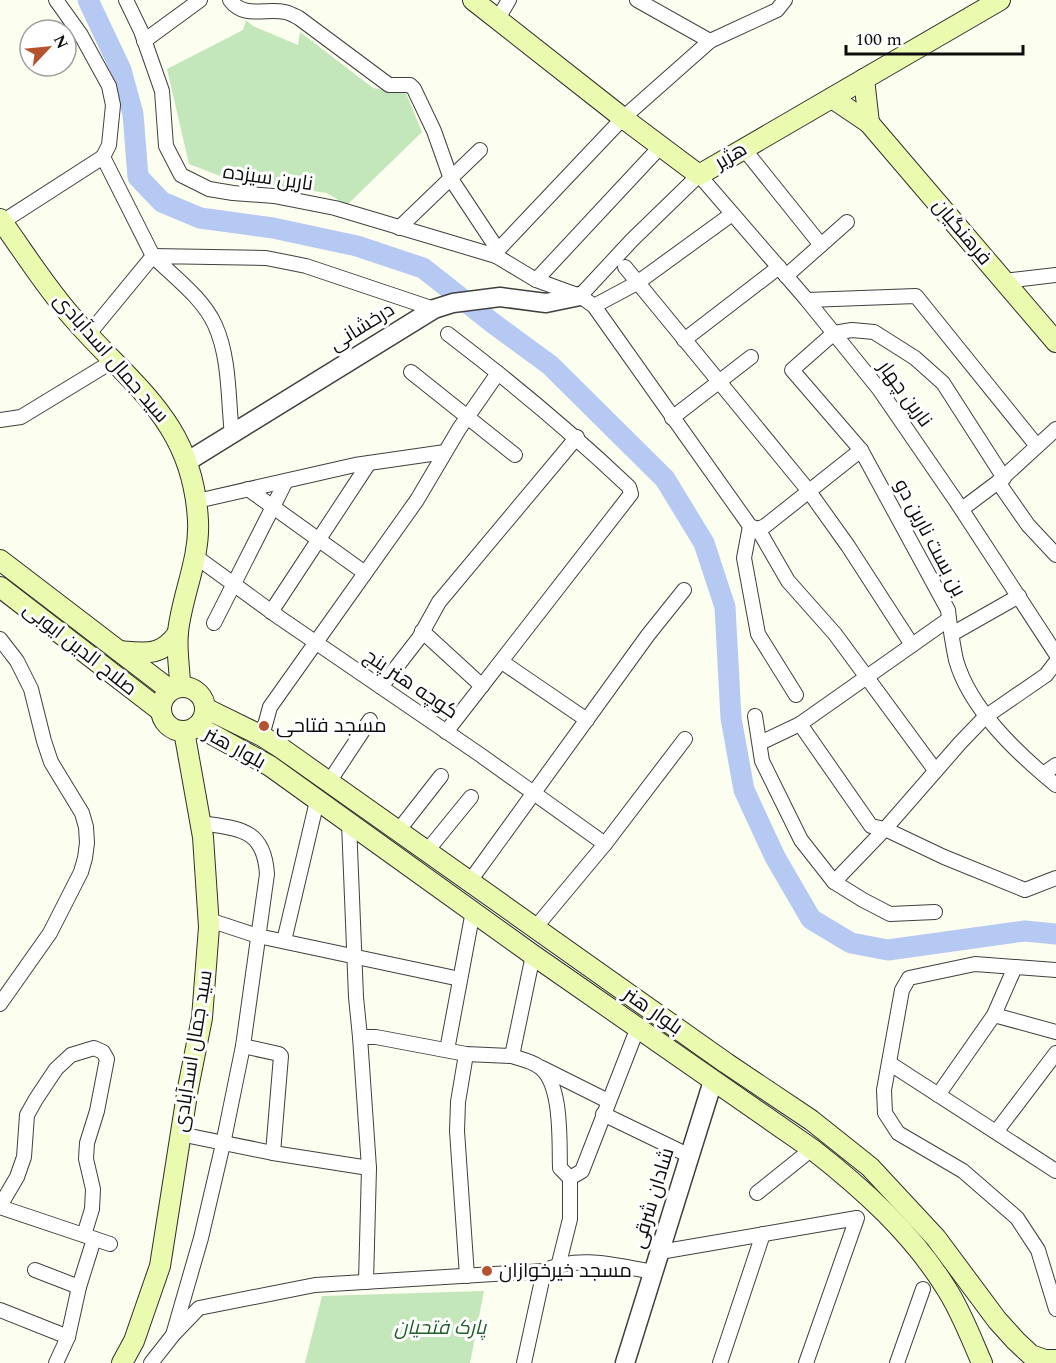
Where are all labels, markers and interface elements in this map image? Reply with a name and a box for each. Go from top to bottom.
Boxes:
north arrow [18,18,78,78]
scale bar [846,18,1023,56]
text: 100 m [855,26,902,53]
text: N [47,31,74,53]
street label: هژیر [708,135,753,178]
street label: نارین سیزده [221,157,315,199]
street label: فرهنگیان [925,192,999,272]
street label: سید جمال اسدآبادی [46,286,176,430]
street label: درخشانی [323,295,401,359]
street label: نارین چهار [870,354,940,434]
street label: بن بست نارین دو [886,474,974,602]
street label: صلاح الدین ایوبی [17,595,143,703]
street label: کوچه هنر پنج [358,641,464,727]
place label: مسجد فتاحی [276,711,387,741]
street label: بلوار هنر [198,718,271,777]
marker: مسجد فتاحی [257,719,271,733]
street label: سید جمال اسدآبادی [165,968,221,1134]
street label: بلوار هنر [616,979,689,1042]
street label: شادان شرقی [623,1144,683,1252]
place label: مسجد خیرخوازان [499,1256,632,1286]
marker: مسجد خیرخوازان [480,1264,494,1278]
park label: پارک فتحیان [394,1313,488,1343]

